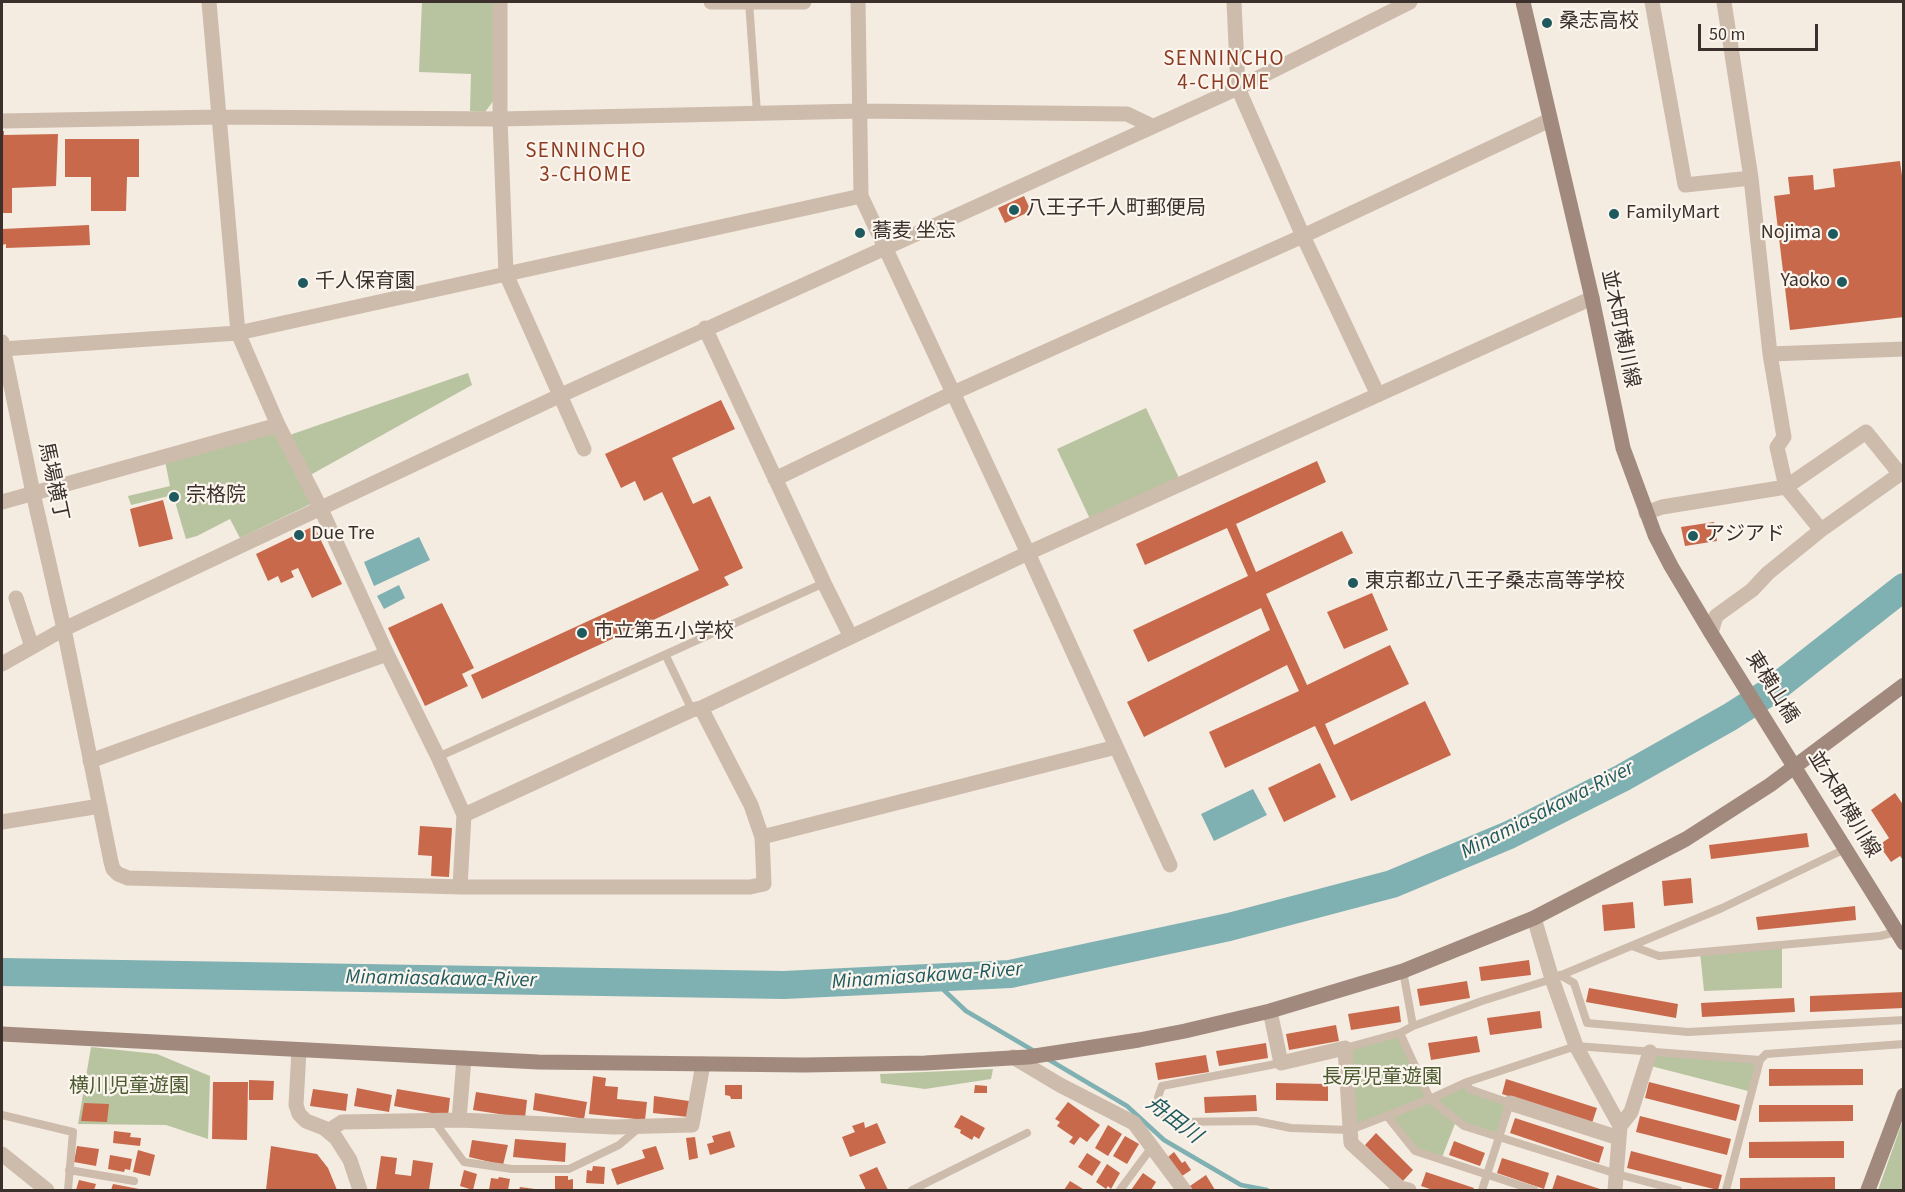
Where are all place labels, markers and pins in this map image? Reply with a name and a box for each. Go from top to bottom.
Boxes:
place label: 桑志高校 [1559,11,1639,35]
marker: 桑志高校 [1540,16,1554,30]
place label: 八王子千人町郵便局 [1026,198,1206,222]
place label: FamilyMart [1626,202,1720,226]
marker: 八王子千人町郵便局 [1007,203,1021,217]
marker: FamilyMart [1607,207,1621,221]
place label: 蕎麦 坐忘 [872,221,956,245]
place label: Nojima [1761,222,1821,246]
marker: 蕎麦 坐忘 [853,226,867,240]
marker: Nojima [1826,227,1840,241]
place label: Yaoko [1781,270,1830,294]
place label: 千人保育園 [315,271,415,295]
marker: Yaoko [1835,275,1849,289]
marker: 千人保育園 [296,276,310,290]
place label: 宗格院 [186,485,246,509]
marker: 宗格院 [167,490,181,504]
place label: Due Tre [311,523,375,547]
place label: アジアド [1705,524,1785,548]
marker: Due Tre [292,528,306,542]
marker: アジアド [1686,529,1700,543]
place label: 東京都立八王子桑志高等学校 [1365,571,1625,595]
marker: 東京都立八王子桑志高等学校 [1346,576,1360,590]
place label: 市立第五小学校 [594,621,734,645]
marker: 市立第五小学校 [575,626,589,640]

